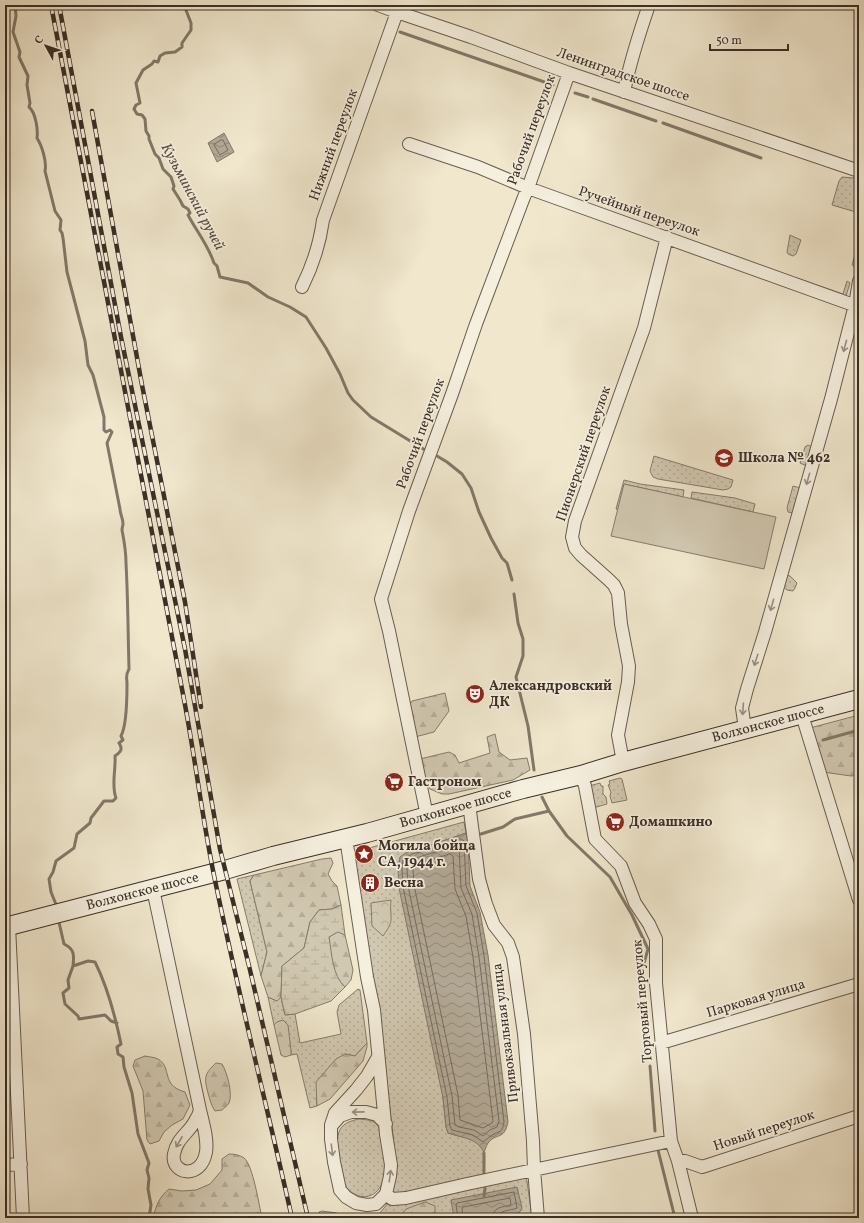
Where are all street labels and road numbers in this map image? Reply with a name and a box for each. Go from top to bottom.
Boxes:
street label: Ленинградское шоссе [554,43,692,107]
street label: Рабочий переулок [503,72,561,188]
street label: Нижний переулок [305,86,363,204]
street label: Ручейный переулок [576,182,703,242]
street label: Рабочий переулок [392,376,450,492]
street label: Пионерский переулок [552,383,616,524]
street label: Волхонское шоссе [710,699,827,747]
street label: Волхонское шоссе [397,783,514,833]
street label: Волхонское шоссе [84,868,201,915]
street label: Торговый переулок [628,938,658,1063]
street label: Привокзальная улица [488,962,524,1104]
street label: Парковая улица [704,975,808,1023]
street label: Новый переулок [711,1106,818,1156]

